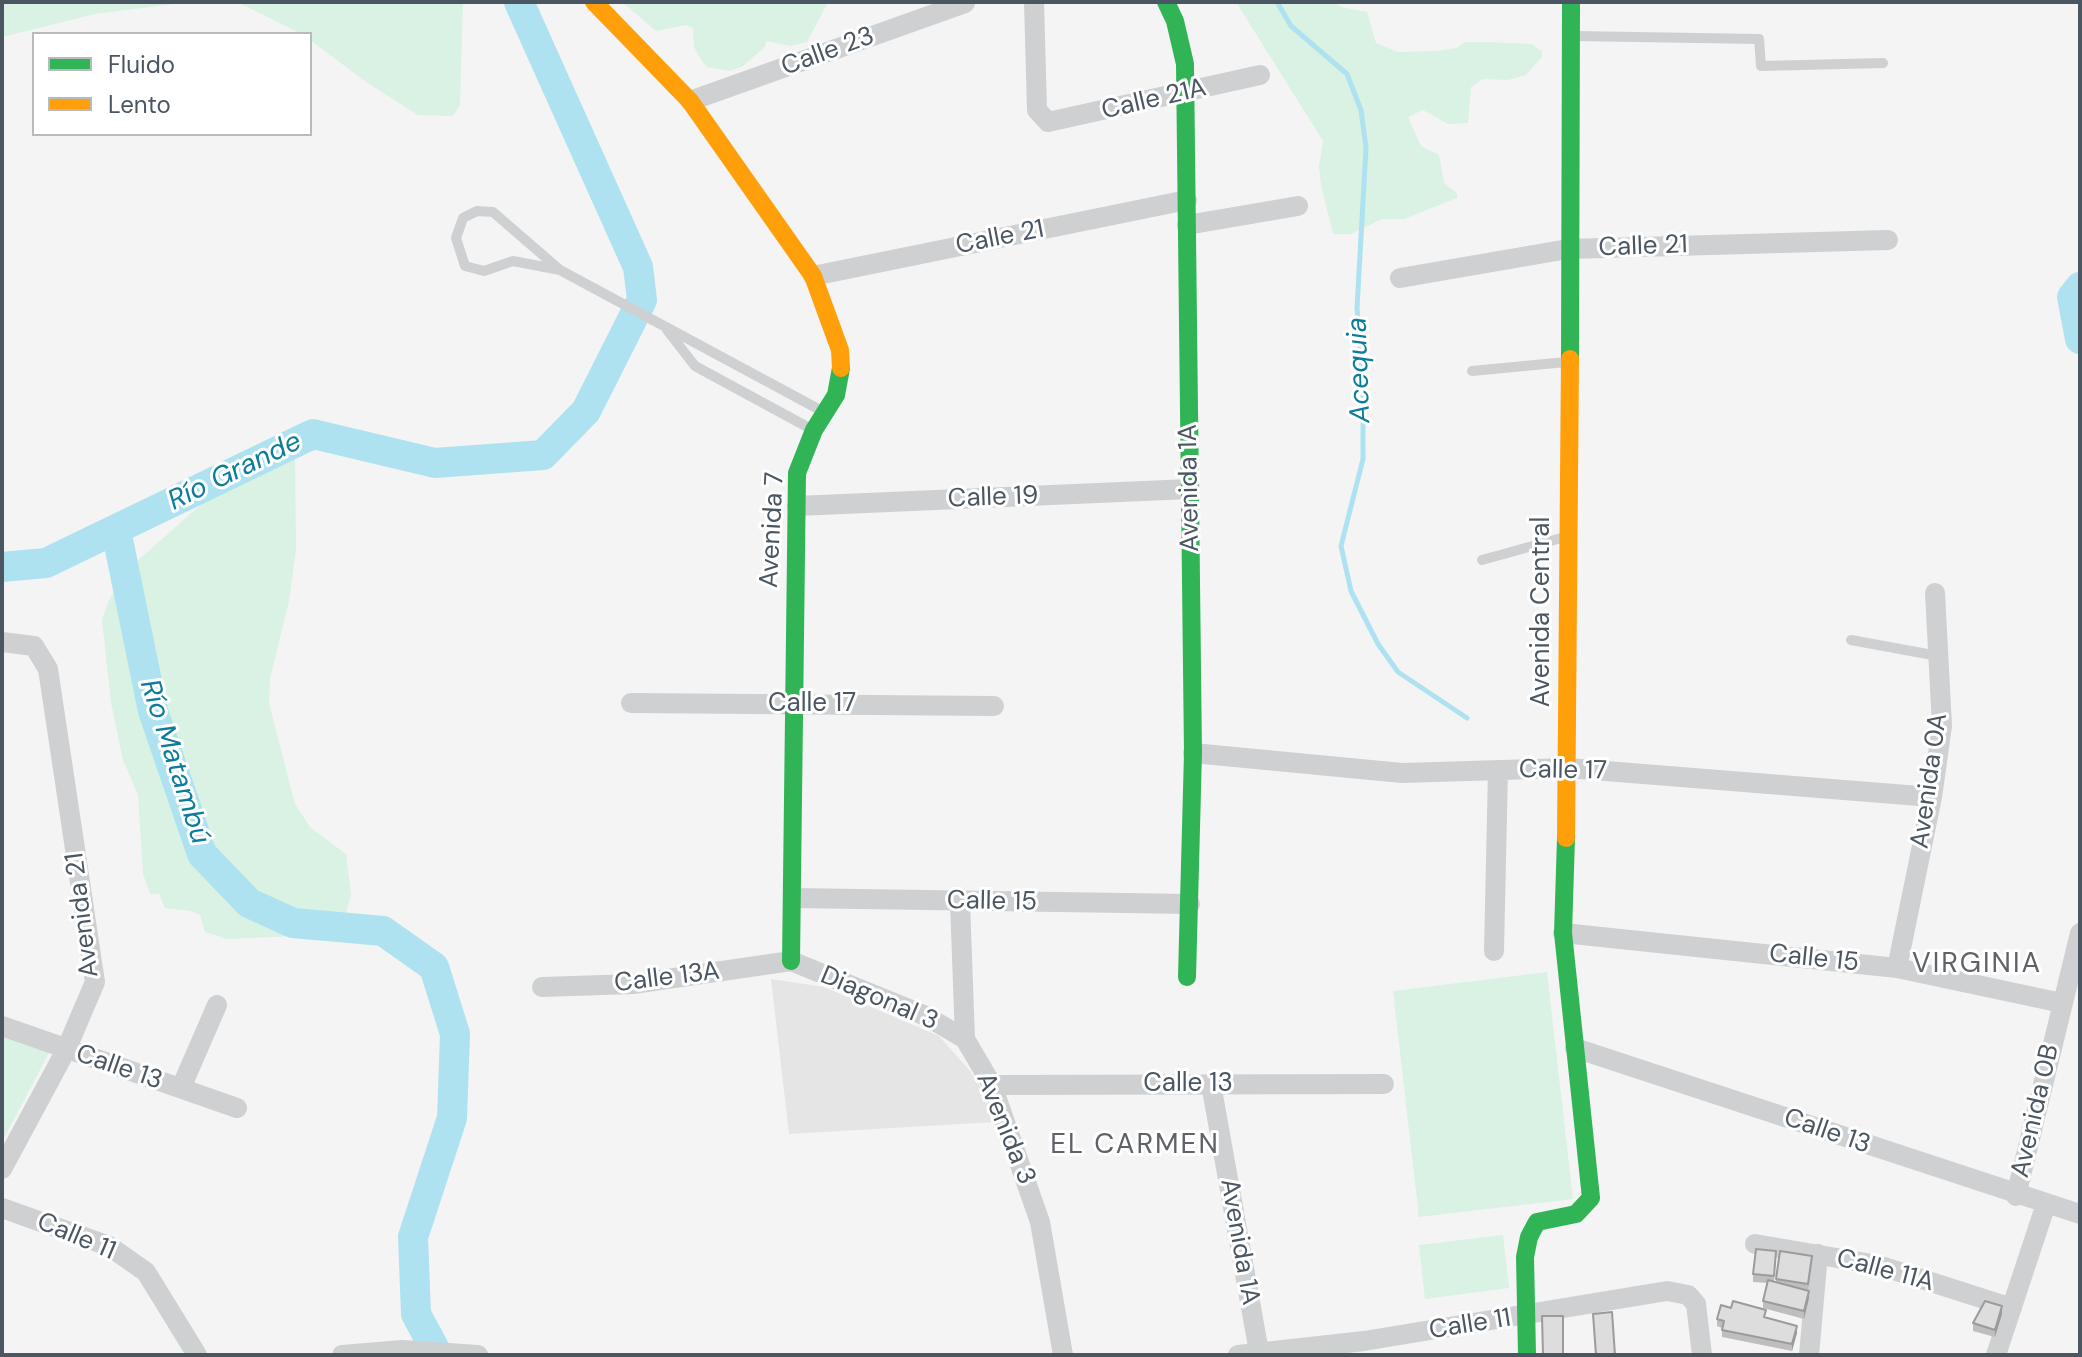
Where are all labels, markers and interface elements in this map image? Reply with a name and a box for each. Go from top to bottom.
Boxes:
street label: Calle 23 [777,21,879,83]
legend [32,32,312,136]
text: Fluido [108,49,175,80]
street label: Calle 21A [1099,73,1209,127]
text: Lento [108,89,171,120]
street label: Calle 21 [953,214,1047,262]
street label: Calle 21 [1598,230,1688,264]
water label: Acequia [1341,317,1379,423]
street label: Avenida 1A [1173,424,1207,552]
water label: Río Grande [163,425,307,519]
street label: Avenida 7 [754,471,792,589]
street label: Calle 19 [947,481,1039,515]
street label: Avenida Central [1526,517,1558,707]
water label: Río Matambú [132,675,216,849]
street label: Calle 17 [768,688,856,720]
street label: Avenida 0A [1905,711,1955,851]
street label: Calle 17 [1519,755,1607,787]
street label: Avenida 21 [60,851,106,979]
street label: Calle 15 [947,886,1037,918]
street label: Calle 15 [1768,939,1860,979]
district label: VIRGINIA [1912,948,2042,982]
street label: Calle 13A [613,956,721,1000]
street label: Diagonal 3 [815,960,943,1038]
street label: Calle 13 [72,1039,166,1097]
street label: Avenida 0B [2006,1041,2066,1181]
street label: Calle 13 [1143,1068,1233,1100]
street label: Avenida 3 [968,1069,1042,1189]
street label: Calle 13 [1780,1103,1874,1161]
district label: EL CARMEN [1050,1129,1220,1163]
street label: Avenida 1A [1213,1176,1265,1308]
street label: Calle 11 [32,1207,120,1267]
street label: Calle 11A [1833,1243,1937,1299]
street label: Calle 11 [1427,1303,1513,1347]

